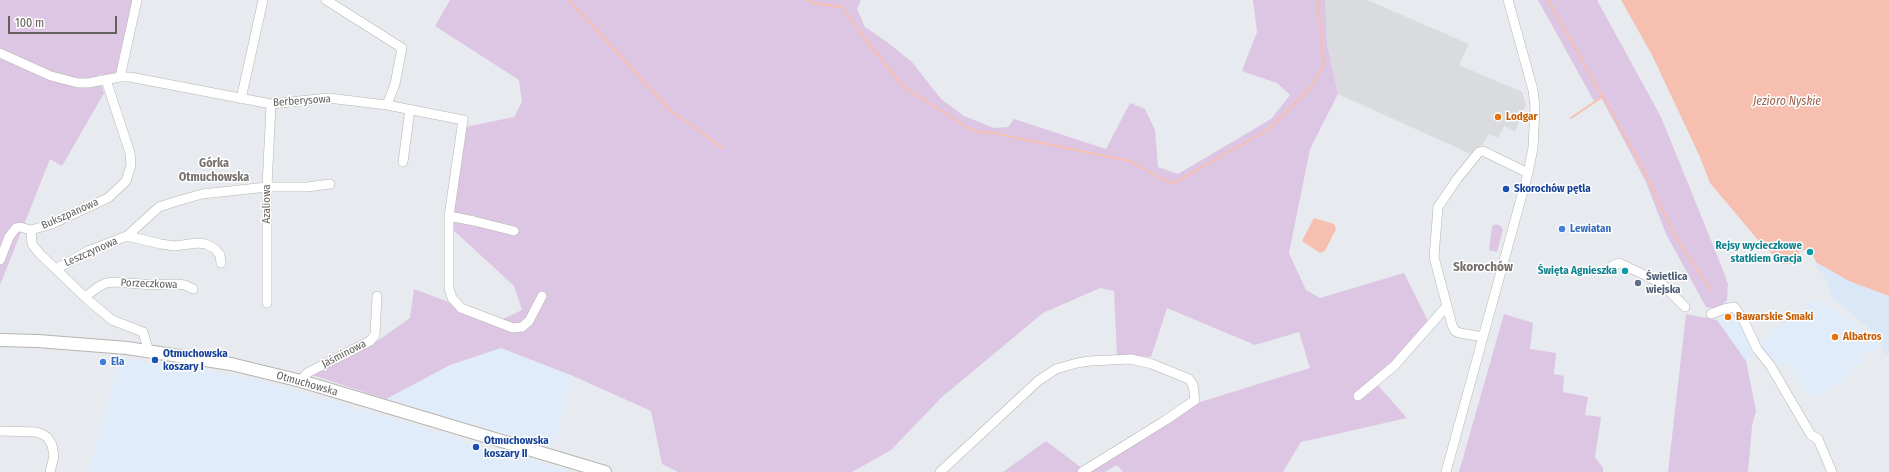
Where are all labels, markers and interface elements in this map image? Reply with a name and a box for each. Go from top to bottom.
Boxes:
scale bar [10,8,119,34]
text: 100 m [15,16,44,30]
street label: Berberysowa [273,92,331,110]
water label: Jezioro Nyskie [1753,95,1821,109]
place label: Lodgar [1506,110,1537,124]
marker: Lodgar [1493,112,1503,122]
district label: Górka Otmuchowska [179,157,249,185]
place label: Skorochów pętla [1514,182,1591,196]
street label: Azaliowa [260,184,274,224]
marker: Skorochów pętla [1501,184,1511,194]
street label: Bukszpanowa [39,196,101,232]
place label: Lewiatan [1570,222,1611,236]
marker: Lewiatan [1557,224,1567,234]
street label: Leszczynowa [62,234,120,270]
place label: Rejsy wycieczkowe statkiem Gracja [1716,239,1802,265]
marker: Rejsy wycieczkowe statkiem Gracja [1805,247,1815,257]
district label: Skorochów [1453,259,1513,275]
place label: Święta Agnieszka [1538,264,1617,278]
marker: Święta Agnieszka [1620,266,1630,276]
place label: Świetlica wiejska [1646,270,1687,296]
street label: Porzeczkowa [120,276,178,292]
marker: Świetlica wiejska [1633,278,1643,288]
place label: Bawarskie Smaki [1736,310,1813,324]
marker: Bawarskie Smaki [1723,312,1733,322]
place label: Albatros [1843,330,1882,344]
marker: Albatros [1830,332,1840,342]
street label: Jaśminowa [319,337,369,371]
place label: Otmuchowska koszary I [163,347,228,373]
place label: Ela [111,355,125,369]
marker: Otmuchowska koszary I [150,355,160,365]
marker: Ela [98,357,108,367]
street label: Otmuchowska [275,369,339,399]
place label: Otmuchowska koszary II [484,434,549,460]
marker: Otmuchowska koszary II [471,442,481,452]

